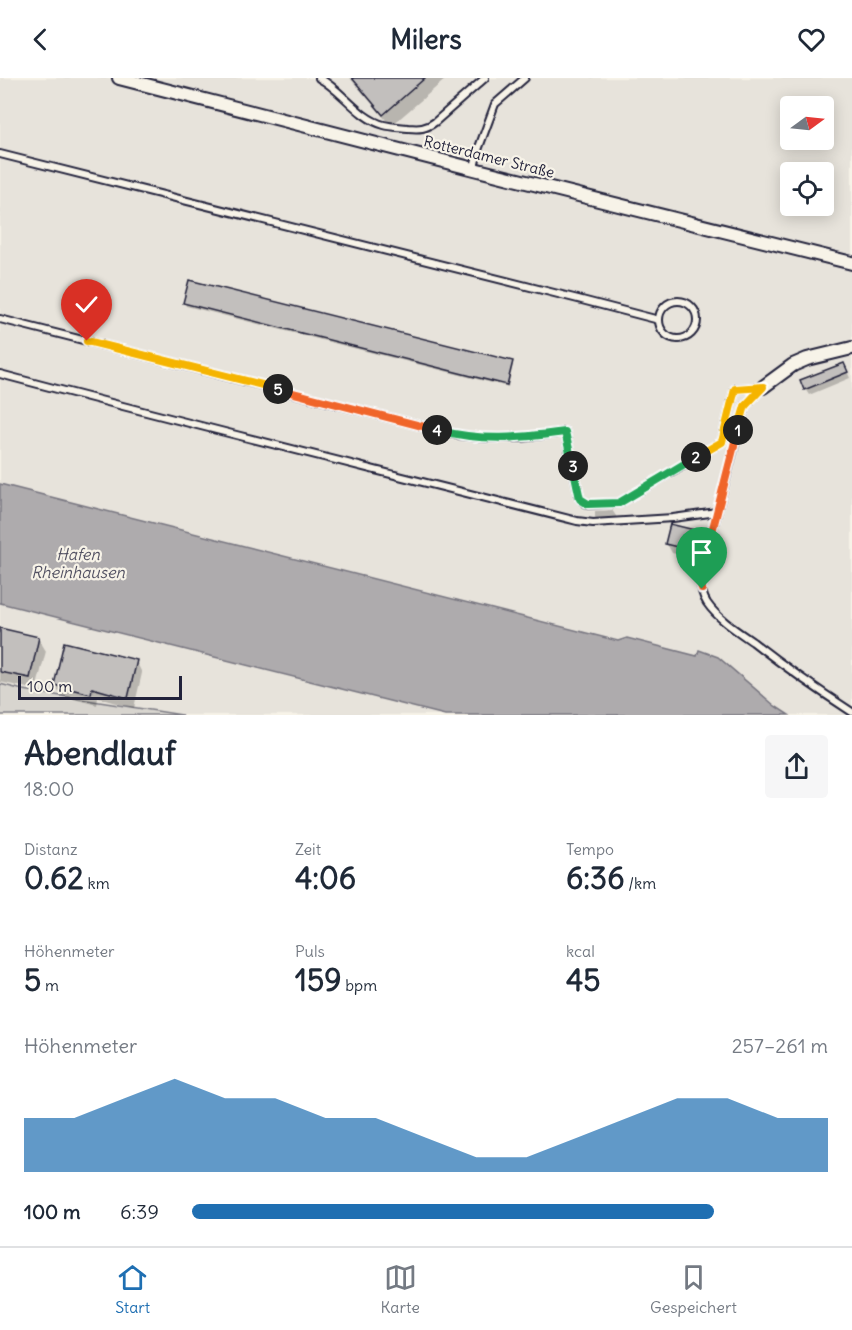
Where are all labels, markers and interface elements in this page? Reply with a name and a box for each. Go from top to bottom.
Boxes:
text: Milers [390,22,462,56]
icon: back [24,23,57,56]
icon: heart [795,23,828,56]
north arrow [780,96,834,150]
map controls [780,96,834,216]
street label: Rotterdamer Straße [422,131,556,182]
button: locate [780,162,834,216]
pin [61,279,112,341]
icon: check [70,288,103,321]
pin: 5 [263,374,293,404]
text: 5 [273,379,283,399]
pin: 4 [422,415,452,445]
pin: 1 [723,415,753,445]
text: 4 [432,420,442,440]
text: 1 [735,420,741,440]
pin: 2 [681,442,711,472]
text: 2 [692,447,700,467]
pin: 3 [558,451,588,481]
text: 3 [568,456,578,476]
pin [676,527,727,589]
icon: arrive [685,536,718,569]
water label: Hafen Rheinhausen [31,544,126,582]
scale bar [18,673,182,700]
text: 100 m [27,676,72,696]
text: Abendlauf [24,732,176,774]
button: share [765,735,828,798]
text: 18:00 [24,776,74,801]
text: Distanz [24,839,78,859]
text: Zeit [295,839,321,859]
text: Tempo [566,839,614,859]
text: 0.62 [24,859,84,897]
text: 4:06 [295,859,356,897]
text: 6:36 [566,859,624,897]
text: km [84,873,110,893]
text: /km [624,873,656,893]
text: Höhenmeter [24,941,115,961]
text: Puls [295,941,325,961]
text: kcal [566,941,595,961]
text: 5 [24,961,41,999]
text: 159 [295,961,341,999]
text: 45 [566,961,601,999]
text: m [41,975,59,995]
text: bpm [341,975,377,995]
text: Höhenmeter [24,1033,137,1058]
text: 257–261 m [732,1033,828,1058]
text: 100 m [24,1199,81,1224]
text: 6:39 [120,1199,159,1224]
tab: Start [115,1261,150,1317]
tab: Karte [381,1261,420,1317]
tab: Gespeichert [650,1261,737,1317]

